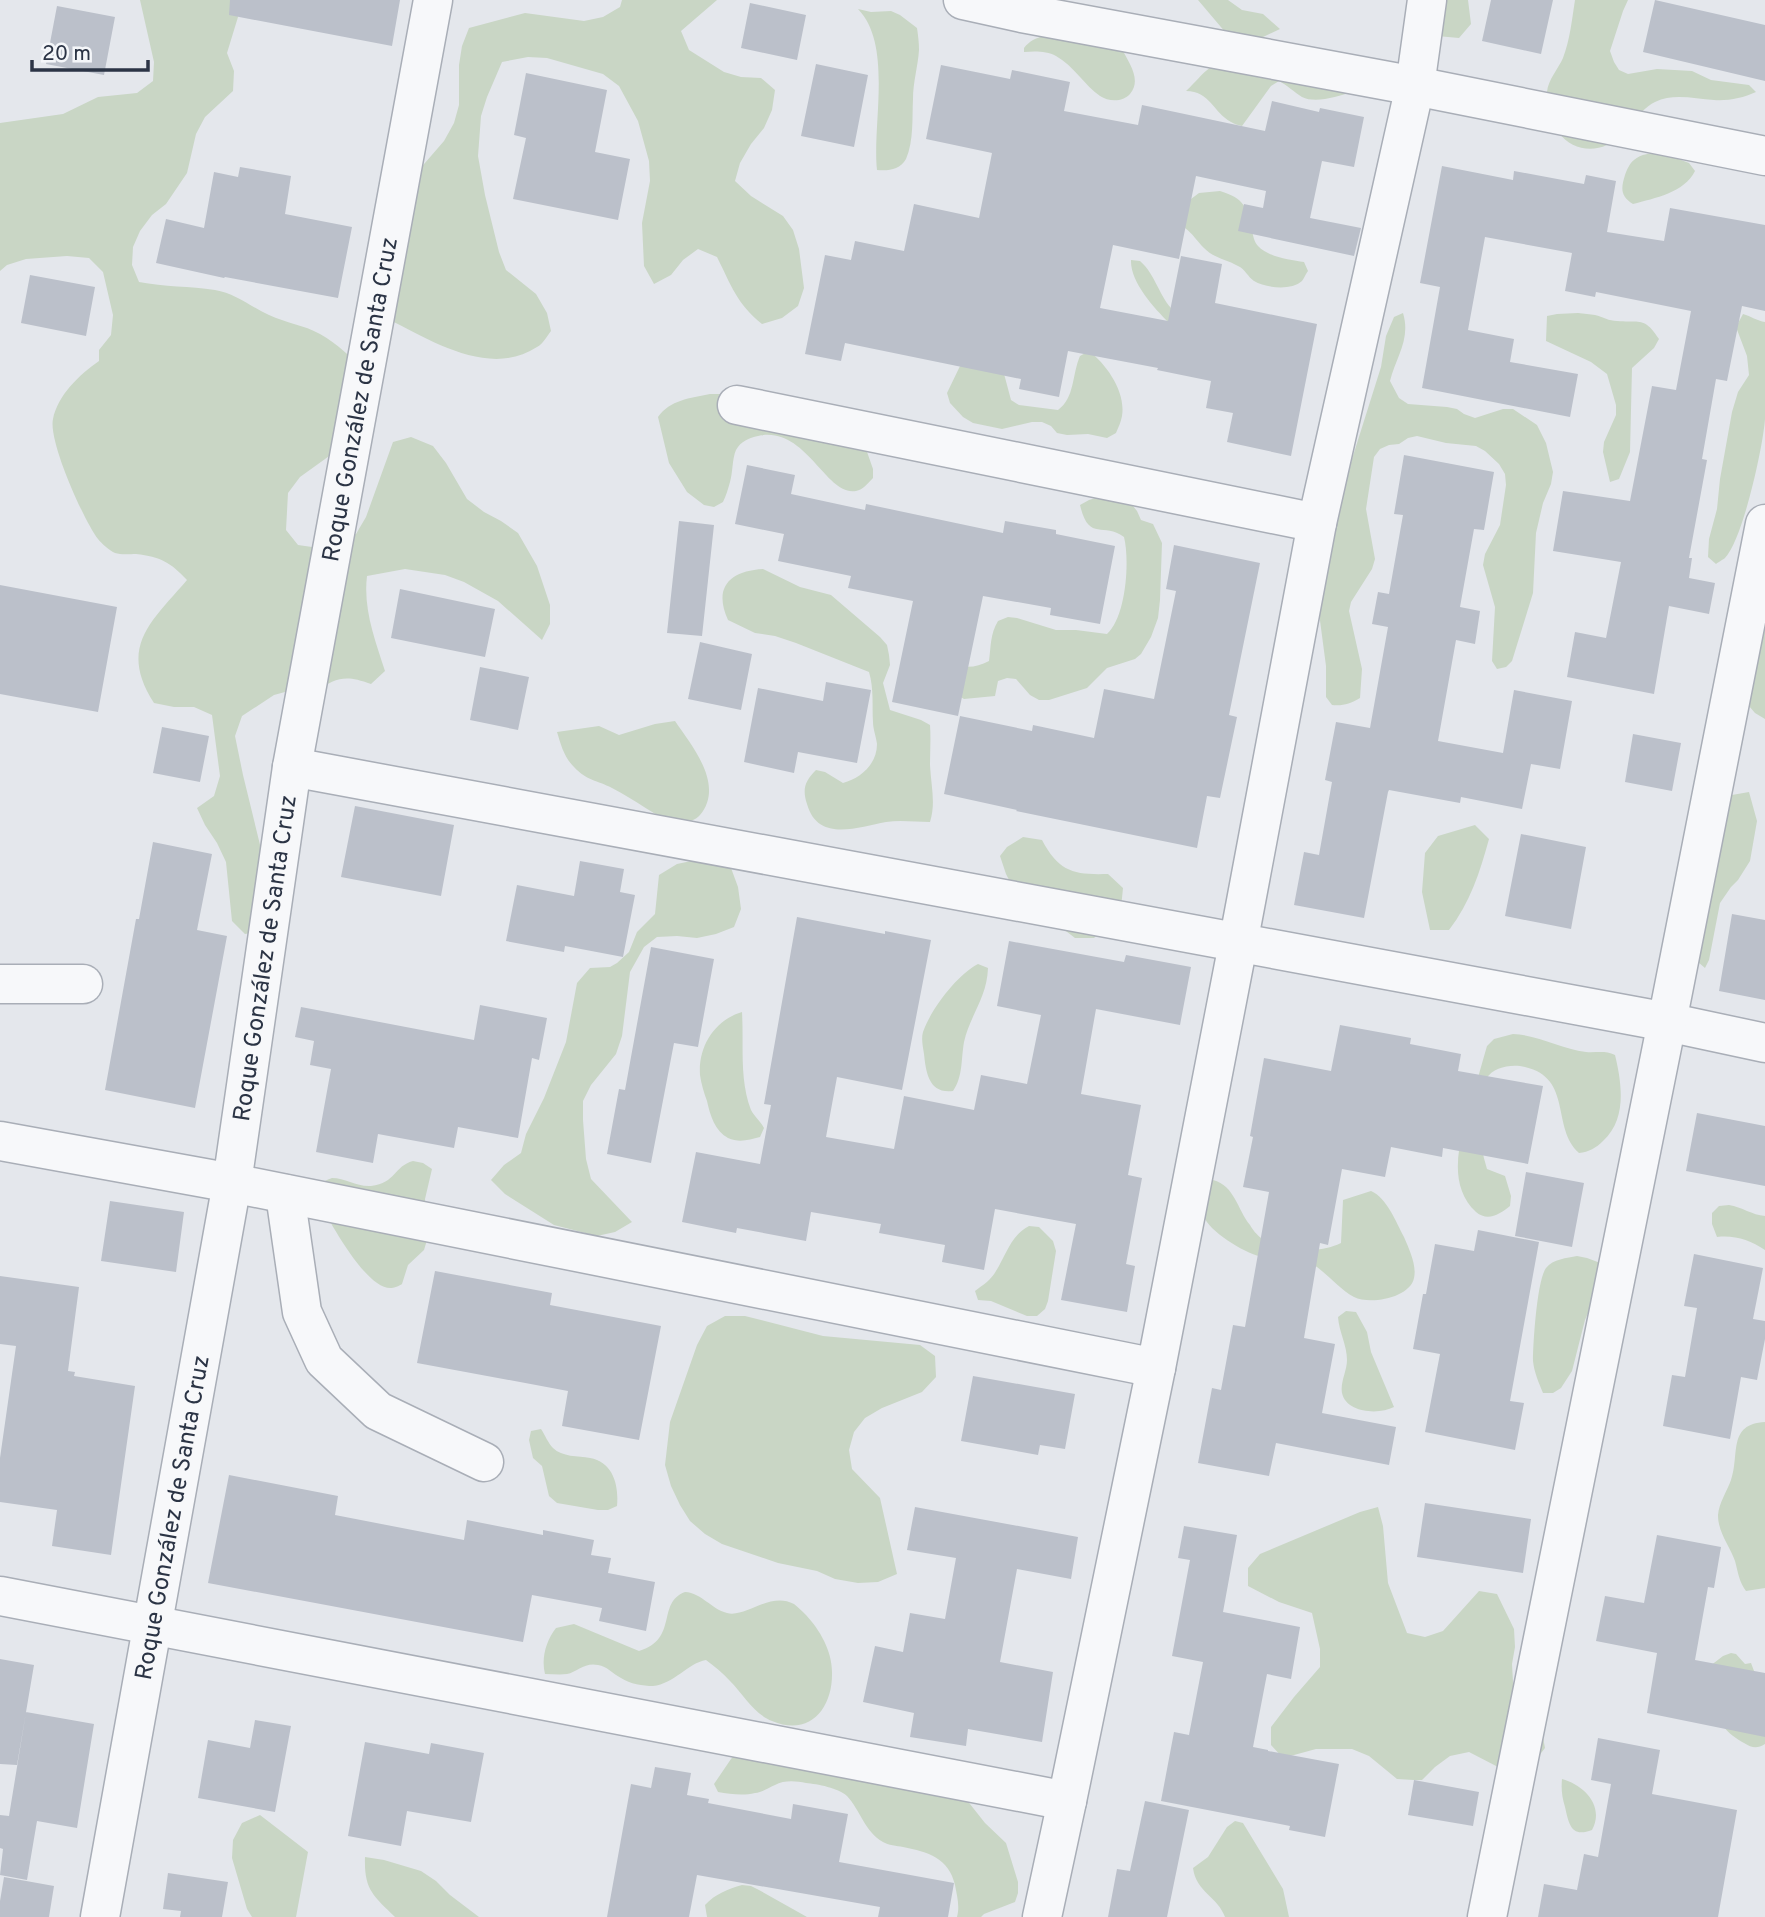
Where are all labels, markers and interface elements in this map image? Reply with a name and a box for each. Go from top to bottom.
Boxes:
scale bar [32,28,147,72]
text: 20 m [42,41,91,68]
street label: Roque González de Santa Cruz [317,235,406,564]
street label: Roque González de Santa Cruz [228,793,305,1124]
street label: Roque González de Santa Cruz [130,1353,218,1683]

